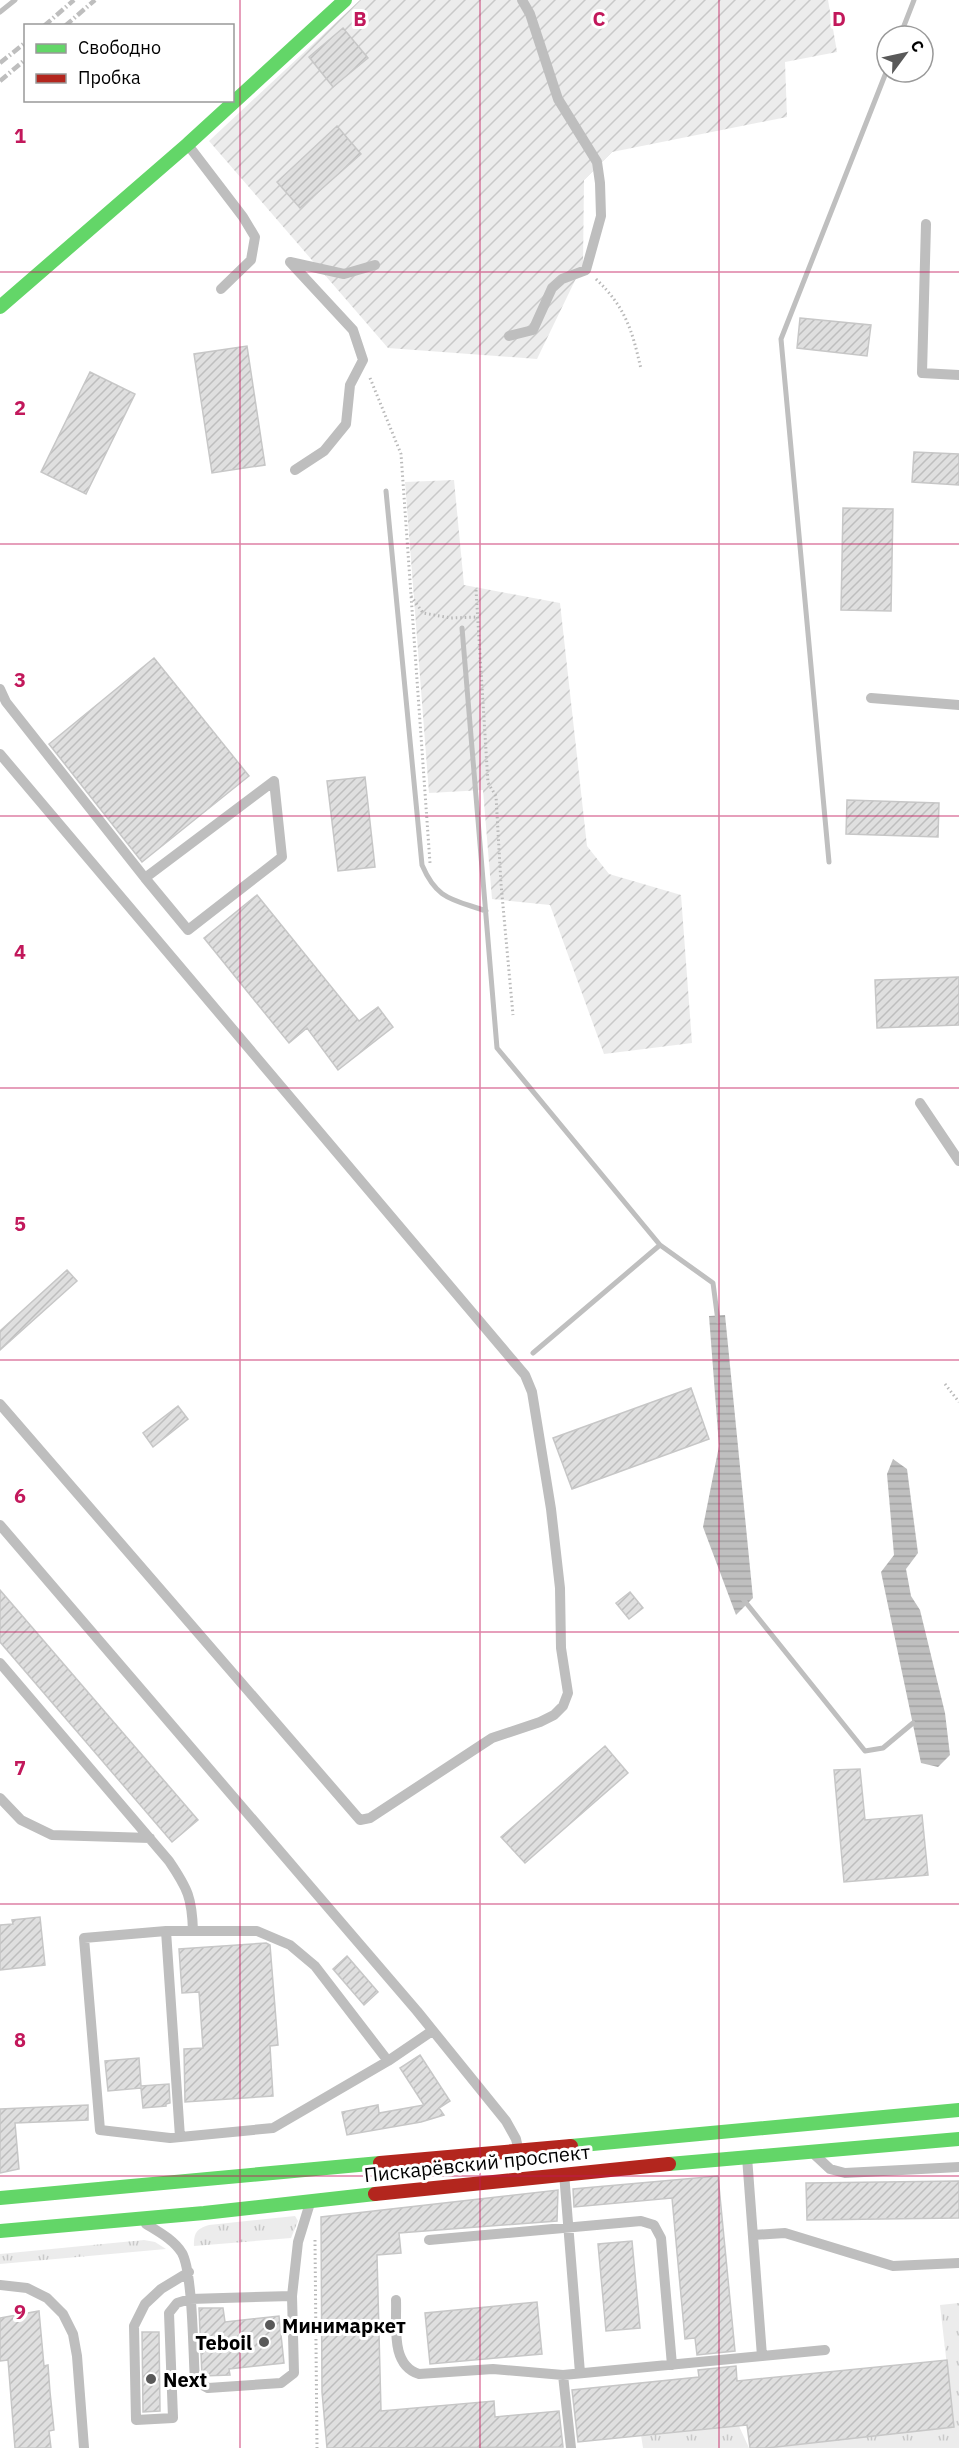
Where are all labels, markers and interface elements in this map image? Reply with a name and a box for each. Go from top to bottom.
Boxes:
text: B [353,5,367,32]
text: C [592,5,606,32]
text: D [832,5,846,32]
legend [24,24,234,102]
north arrow [875,24,935,84]
text: Свободно [78,36,161,59]
text: С [906,36,929,56]
text: Пробка [78,66,141,89]
text: 1 [14,122,26,149]
text: 2 [14,394,26,421]
text: 3 [14,666,26,693]
text: 4 [14,938,26,965]
text: 5 [14,1210,26,1237]
text: 6 [14,1482,26,1509]
text: 7 [14,1754,26,1781]
text: 8 [14,2026,26,2053]
street label: Пискарёвский проспект [363,2138,592,2188]
text: 9 [14,2298,26,2325]
place label: Минимаркет [282,2312,406,2339]
marker: Минимаркет [263,2318,277,2332]
place label: Teboil [195,2329,252,2356]
marker: Teboil [257,2335,271,2349]
place label: Next [163,2366,207,2393]
marker: Next [144,2372,158,2386]

